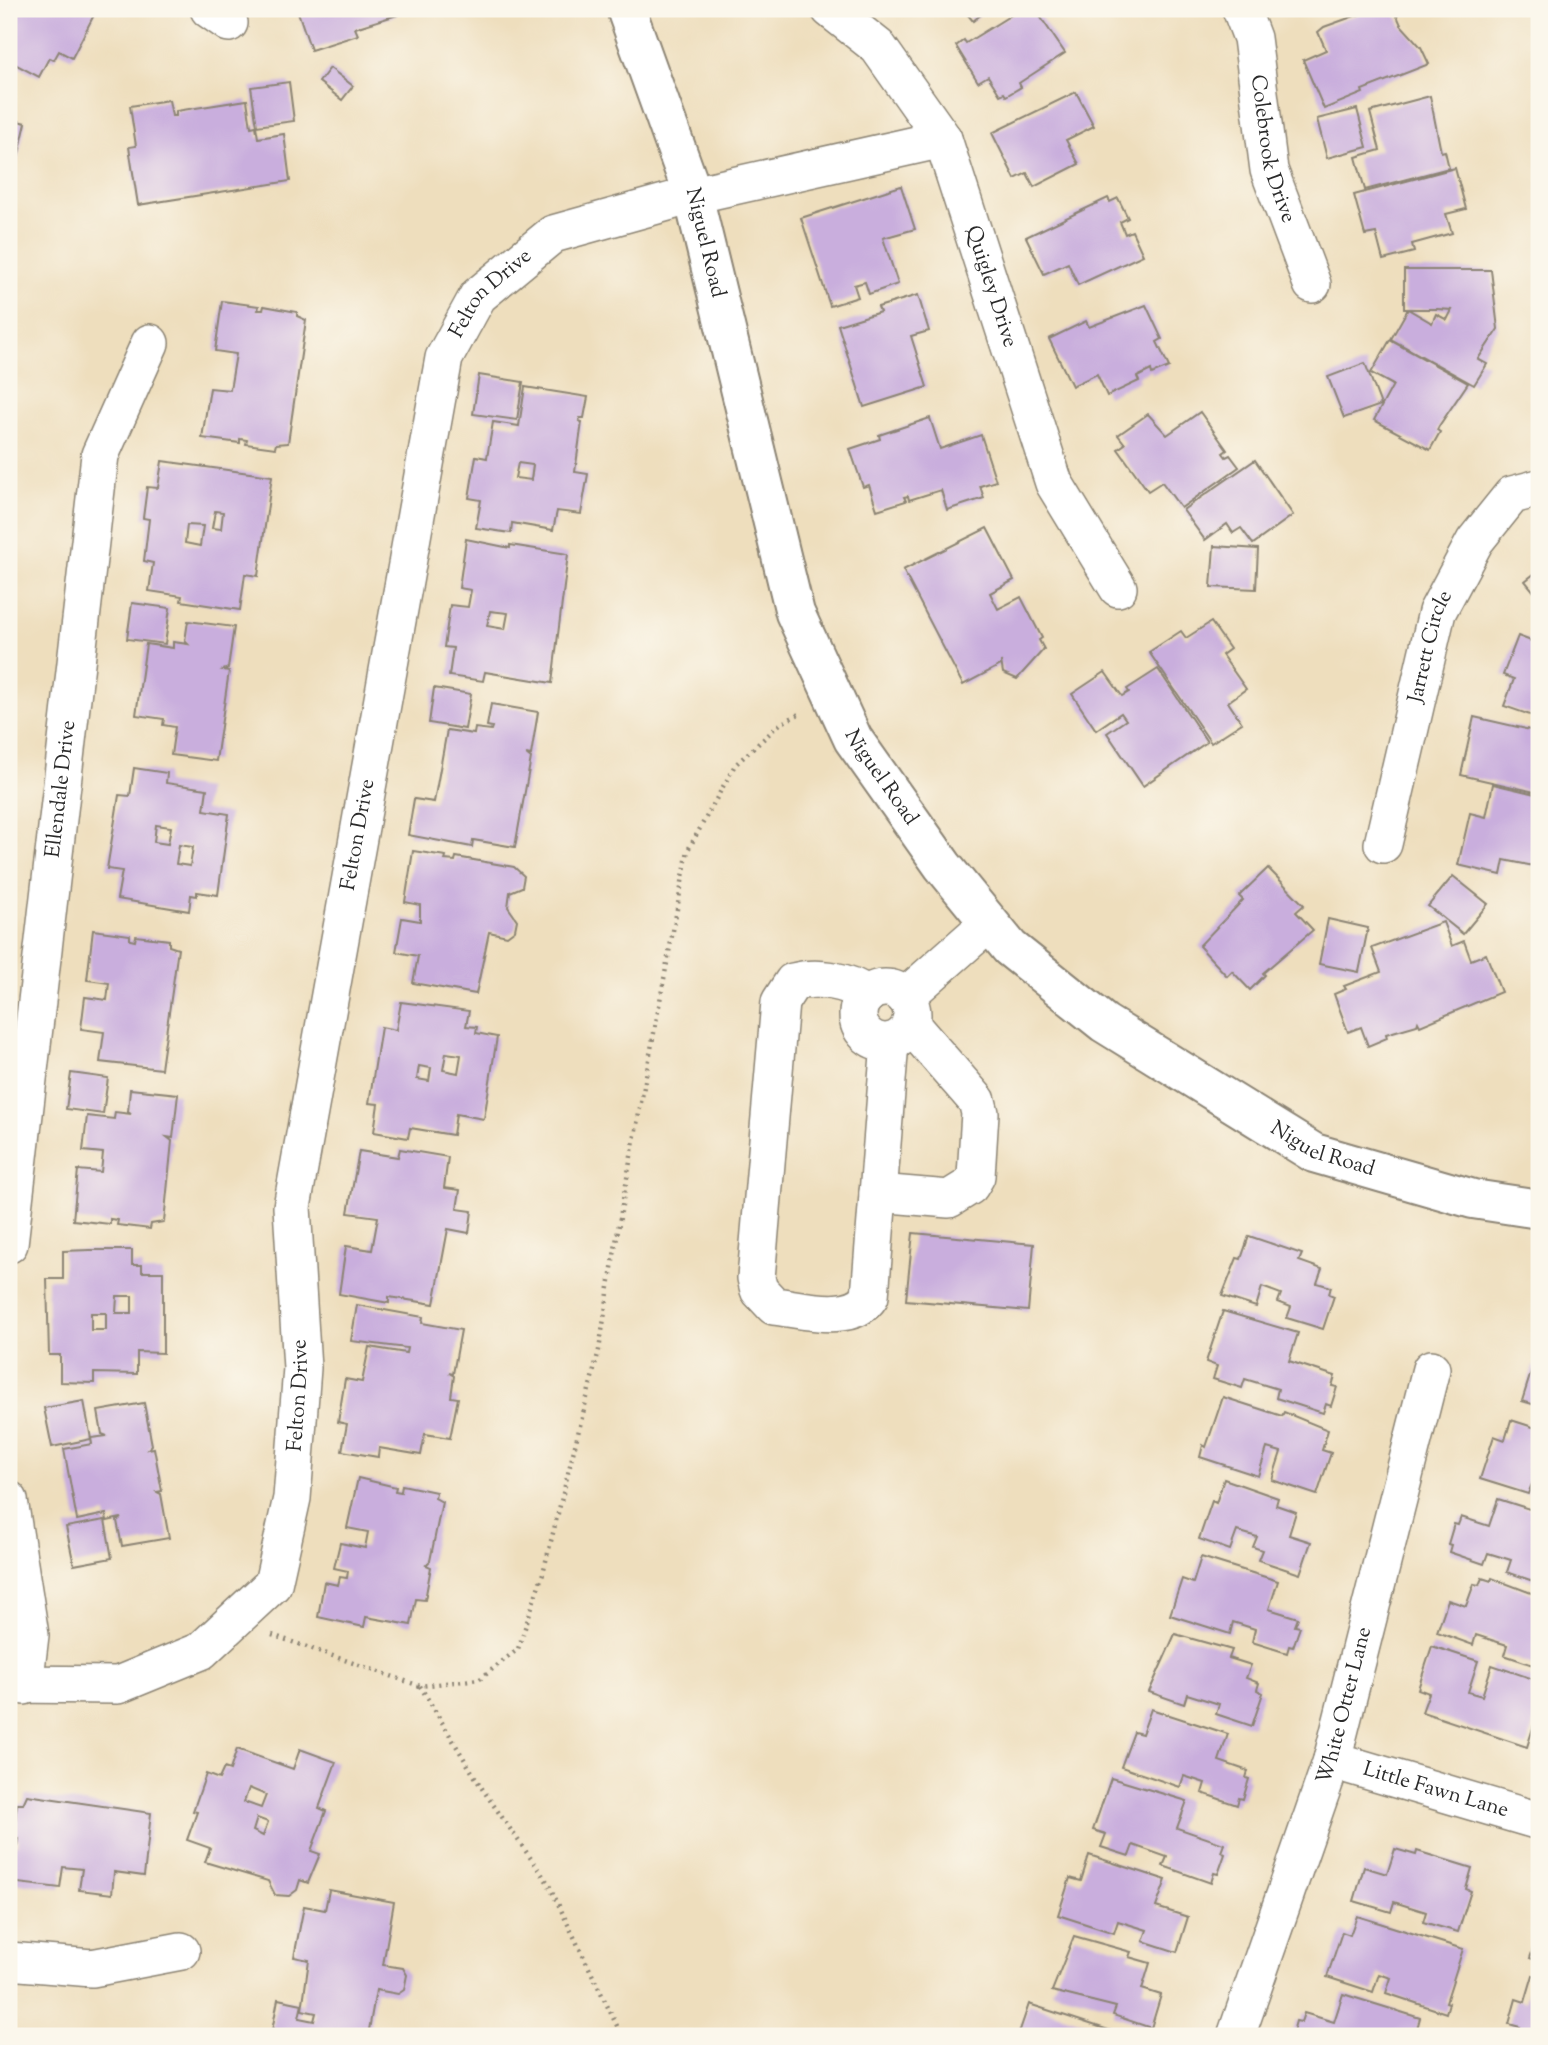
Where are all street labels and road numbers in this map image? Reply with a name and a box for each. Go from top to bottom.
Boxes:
street label: Colebrook Drive [1242,73,1303,227]
street label: Niguel Road [677,185,733,301]
street label: Quigley Drive [957,222,1024,351]
street label: Felton Drive [443,242,539,344]
street label: Jarrett Circle [1401,585,1461,707]
street label: Ellendale Drive [39,719,84,859]
street label: Niguel Road [836,725,925,832]
street label: Felton Drive [334,777,383,893]
street label: Niguel Road [1264,1114,1378,1185]
street label: Felton Drive [281,1338,317,1453]
street label: White Otter Lane [1310,1624,1380,1789]
street label: Little Fawn Lane [1359,1755,1512,1826]

